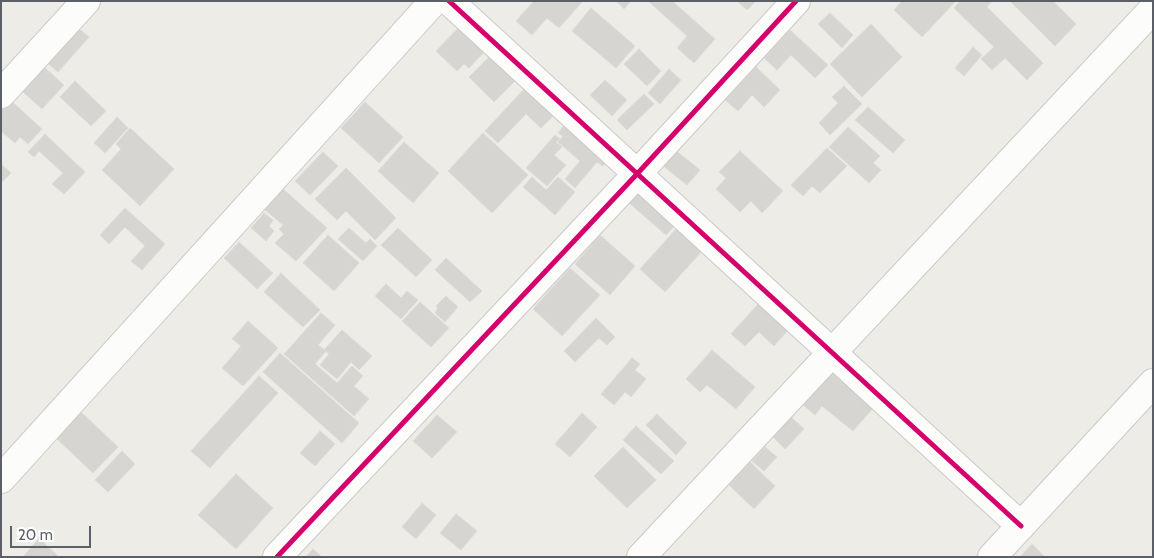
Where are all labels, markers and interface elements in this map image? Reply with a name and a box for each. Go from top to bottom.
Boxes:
scale bar [12,516,94,548]
text: 20 m [18,526,53,544]

